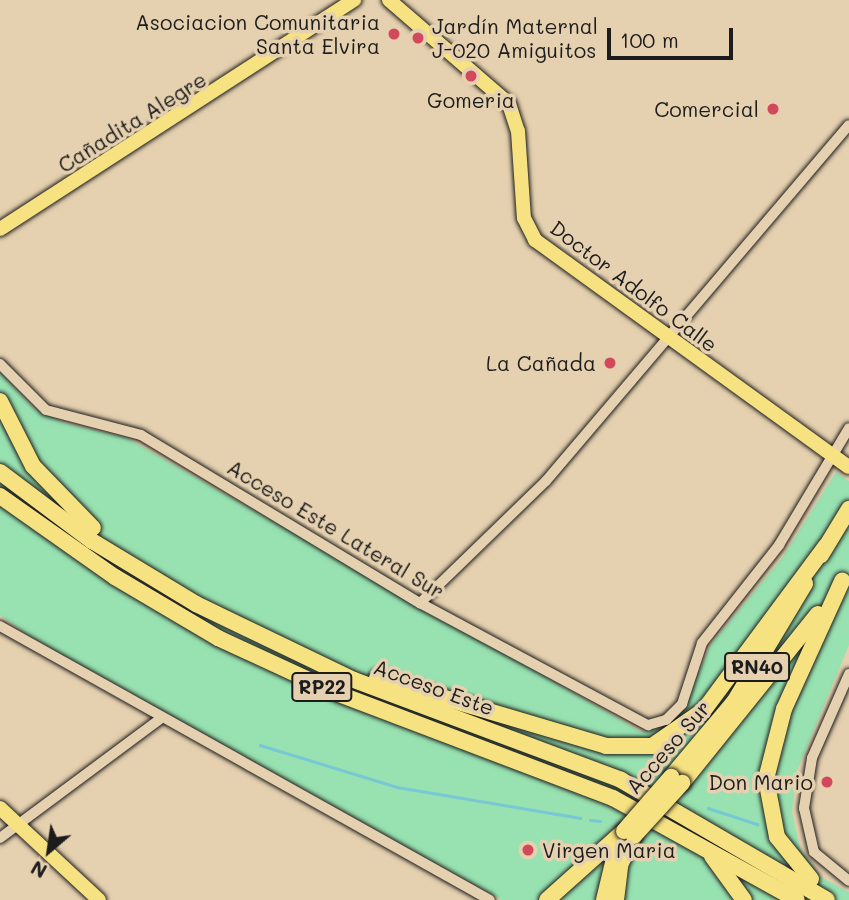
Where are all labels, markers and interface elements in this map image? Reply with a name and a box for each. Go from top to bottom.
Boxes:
place label: Asociacion Comunitaria Santa Elvira [135,9,380,59]
place label: Jardín Maternal J-020 Amiguitos [432,13,598,63]
scale bar [611,14,737,58]
marker: Asociacion Comunitaria Santa Elvira [386,26,402,42]
text: 100 m [620,26,679,53]
marker: Jardín Maternal J-020 Amiguitos [410,30,426,46]
street label: Cañadita Alegre [53,66,211,178]
marker: Gomeria [463,68,479,84]
place label: Gomeria [427,87,515,113]
place label: Comercial [654,96,759,122]
marker: Comercial [765,101,781,117]
street label: Doctor Adolfo Calle [545,215,723,357]
place label: La Cañada [486,350,596,376]
marker: La Cañada [602,355,618,371]
street label: Acceso Este Lateral Sur [223,454,449,604]
road number: RN40 [724,652,790,682]
street label: Acceso Este [370,654,498,720]
road number: RP22 [290,672,354,702]
street label: Acceso Sur [621,695,715,799]
place label: Don Mario [709,769,813,795]
marker: Don Mario [819,774,835,790]
north arrow [14,816,84,886]
place label: Virgen Maria [542,837,676,863]
marker: Virgen Maria [520,842,536,858]
text: N [26,855,51,884]

